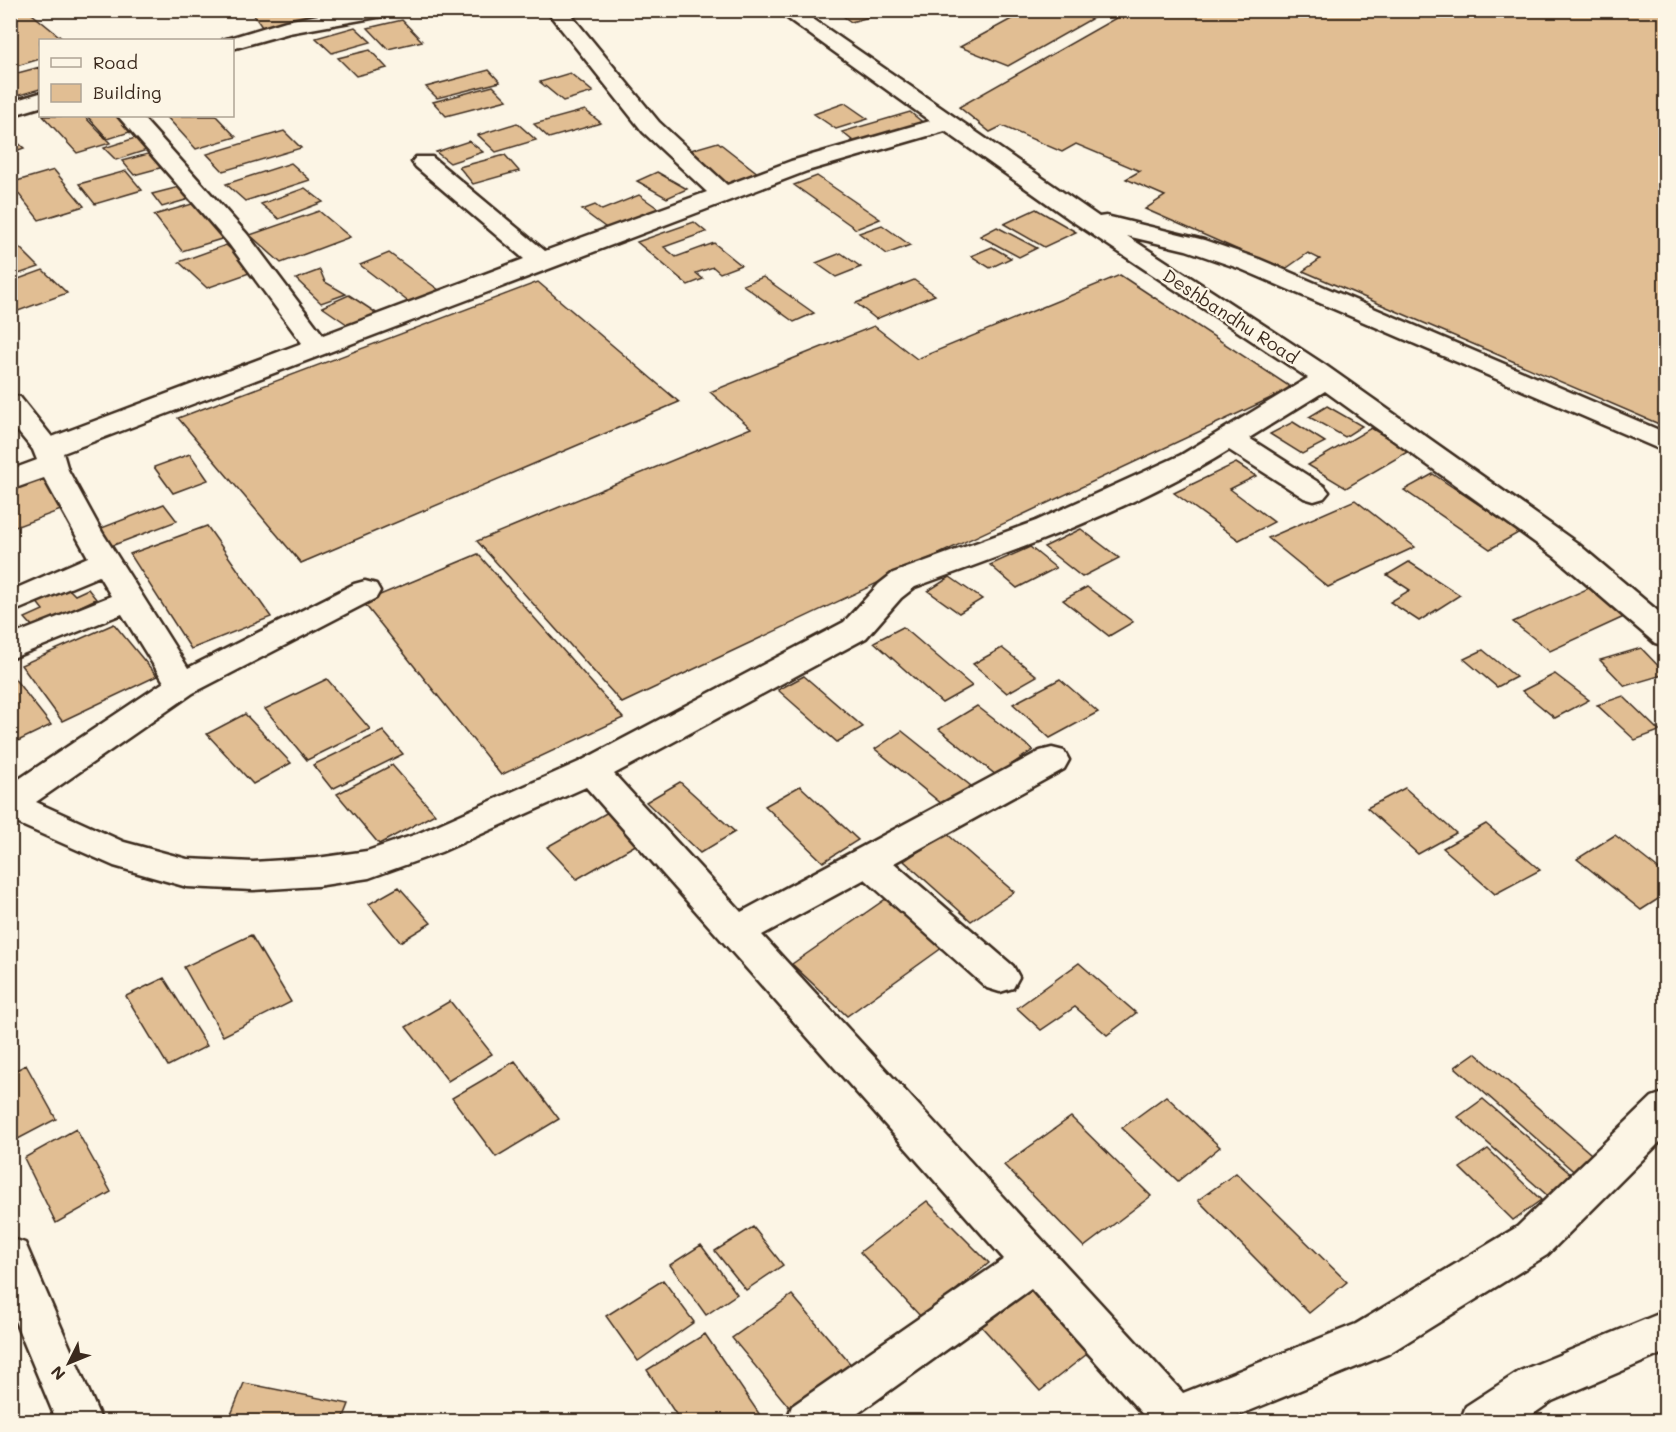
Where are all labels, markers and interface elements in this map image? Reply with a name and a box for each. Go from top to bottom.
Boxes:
legend [39,39,234,117]
text: Road [93,50,138,74]
text: Building [93,80,161,104]
street label: Deshbandhu Road [1159,263,1303,369]
north arrow [39,1333,99,1393]
text: N [46,1362,69,1385]

